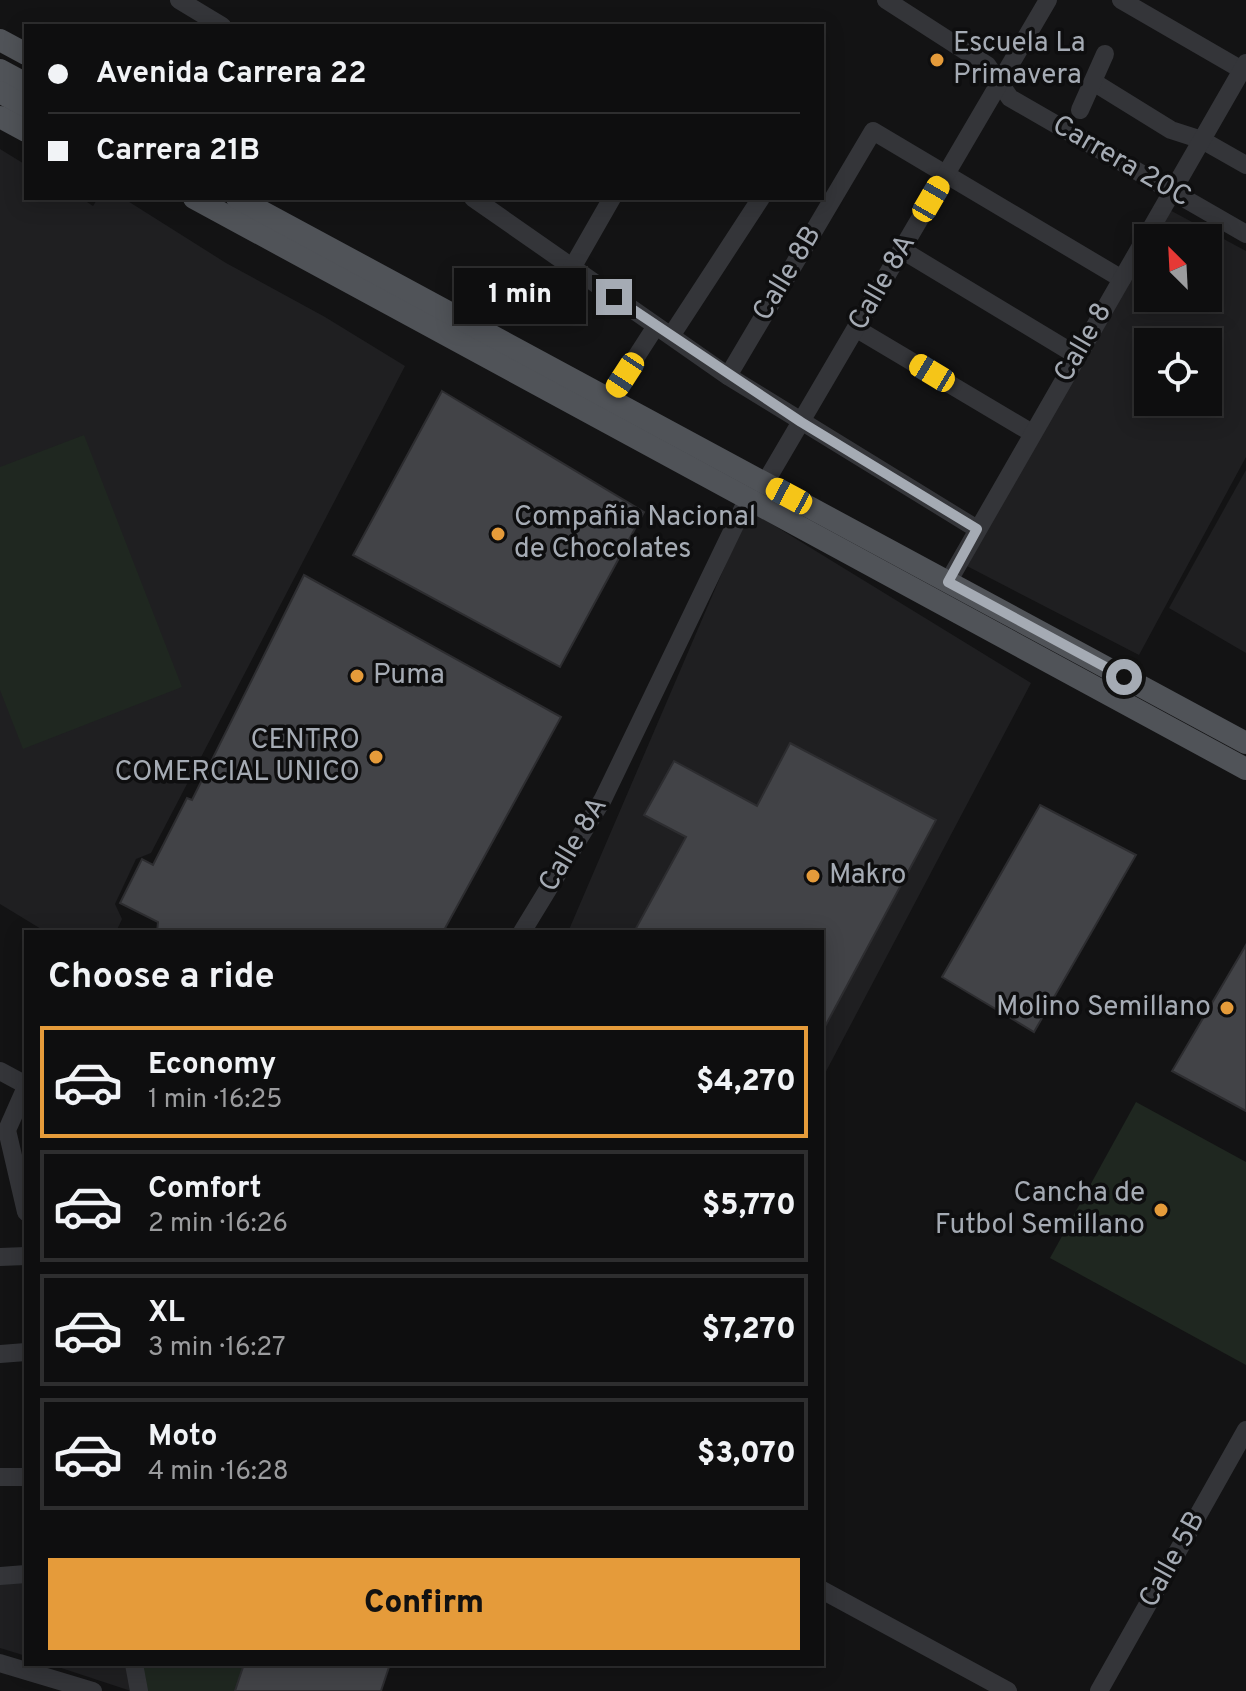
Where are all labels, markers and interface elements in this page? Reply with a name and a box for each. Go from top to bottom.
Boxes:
place label: Escuela La Primavera [953,26,1086,94]
marker: Escuela La Primavera [928,51,946,69]
text: Avenida Carrera 22 [96,56,367,93]
street label: Carrera 20C [1045,108,1197,216]
text: Carrera 21B [96,133,260,170]
car [909,172,953,226]
street label: Calle 8B [746,220,830,328]
north arrow [1134,224,1222,312]
map controls [1134,224,1222,416]
street label: Calle 8A [841,229,925,337]
callout: 1 min [454,269,586,325]
text: 1 min [488,279,552,312]
route end [596,279,632,315]
street label: Calle 8 [1047,297,1121,389]
button: locate [1134,328,1222,416]
car [602,348,648,402]
car [905,350,959,396]
car [762,474,816,518]
place label: Compañia Nacional de Chocolates [514,500,756,568]
marker: Compañia Nacional de Chocolates [489,525,507,543]
place label: Puma [373,658,445,694]
route start [1106,659,1142,695]
marker: Puma [348,667,366,685]
place label: CENTRO COMERCIAL UNICO [114,723,360,791]
marker: CENTRO COMERCIAL UNICO [367,748,385,766]
street label: Calle 8A [532,791,616,899]
place label: Makro [829,858,906,894]
marker: Makro [804,867,822,885]
text: Choose a ride [48,955,274,1001]
place label: Molino Semillano [996,990,1211,1026]
marker: Molino Semillano [1218,999,1236,1017]
icon: car [52,1046,124,1118]
text: Economy [148,1047,276,1084]
text: $4,270 [696,1064,796,1101]
text: 1 min · 16:25 [148,1084,282,1117]
icon: car [52,1170,124,1242]
text: Comfort [148,1171,261,1208]
place label: Cancha de Futbol Semillano [935,1176,1145,1244]
text: $5,770 [702,1188,796,1225]
marker: Cancha de Futbol Semillano [1152,1201,1170,1219]
text: 2 min · 16:26 [148,1208,288,1241]
icon: car [52,1294,124,1366]
text: XL [148,1295,185,1332]
text: $7,270 [702,1312,796,1349]
text: 3 min · 16:27 [148,1332,286,1365]
icon: car [52,1418,124,1490]
text: Moto [148,1419,218,1456]
text: $3,070 [697,1436,796,1473]
text: 4 min · 16:28 [148,1456,289,1489]
street label: Calle 5B [1132,1505,1214,1615]
button: Confirm [48,1558,800,1650]

